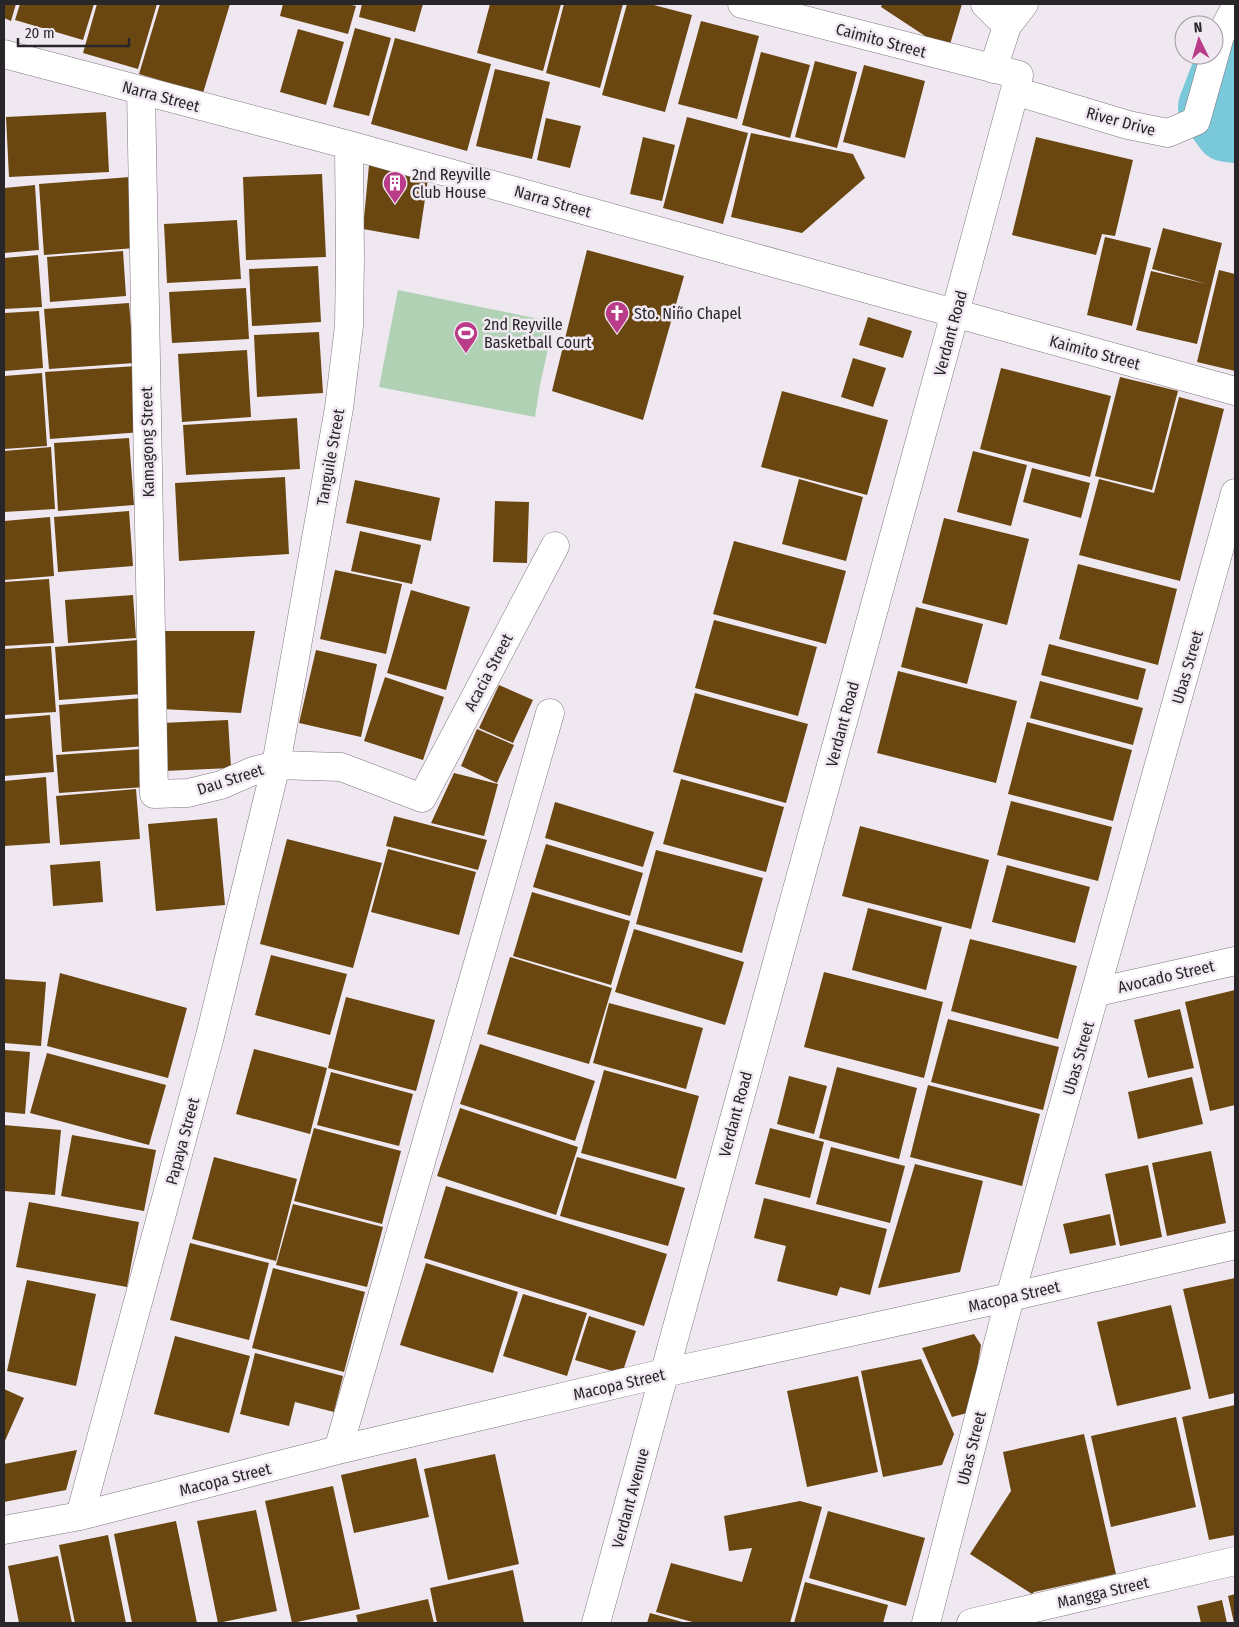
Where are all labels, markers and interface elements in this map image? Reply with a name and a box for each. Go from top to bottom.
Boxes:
scale bar [18,15,129,47]
north arrow [1174,15,1224,65]
street label: Caimito Street [834,19,929,62]
text: N [1193,19,1203,36]
text: 20 m [25,24,55,42]
street label: Narra Street [120,77,202,116]
street label: River Drive [1084,103,1158,140]
place label: 2nd Reyville Club House [412,165,491,202]
building icon: 2nd Reyville Club House [382,170,408,204]
street label: Narra Street [512,181,594,222]
street label: Verdant Road [930,288,971,378]
church icon: Sto. Niño Chapel [604,300,630,334]
place label: Sto. Niño Chapel [634,304,742,323]
place label: 2nd Reyville Basketball Court [484,315,592,352]
sports icon: 2nd Reyville Basketball Court [453,320,479,354]
street label: Kaimito Street [1047,331,1143,374]
street label: Kamagong Street [137,386,158,498]
street label: Tanguile Street [313,407,348,507]
street label: Ubas Street [1168,628,1207,706]
street label: Acacia Street [460,630,517,714]
street label: Verdant Road [822,679,863,769]
street label: Dau Street [195,760,266,799]
street label: Avocado Street [1116,956,1217,997]
street label: Ubas Street [1059,1019,1098,1097]
street label: Verdant Road [715,1069,756,1159]
street label: Papaya Street [162,1095,203,1187]
street label: Macopa Street [966,1277,1063,1316]
street label: Macopa Street [571,1365,668,1404]
street label: Ubas Street [953,1408,990,1487]
street label: Verdant Avenue [608,1446,653,1550]
street label: Macopa Street [177,1459,274,1500]
street label: Mangga Street [1055,1573,1151,1612]

